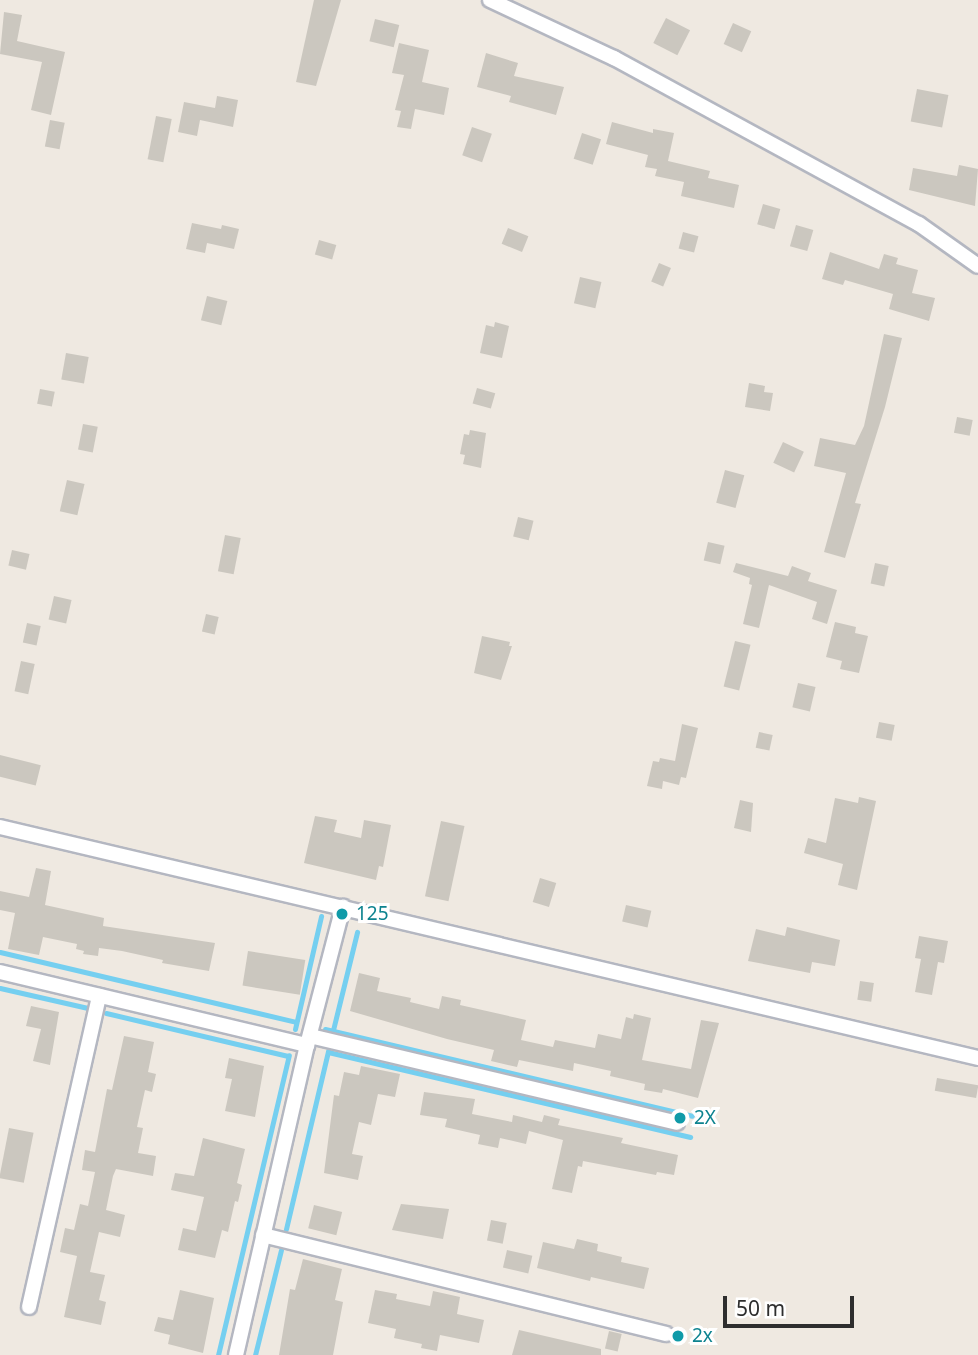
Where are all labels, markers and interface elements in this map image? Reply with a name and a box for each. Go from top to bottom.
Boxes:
place label: 125 [356,903,389,925]
marker: 125 [334,906,350,922]
place label: 2X [694,1107,716,1129]
marker: 2X [672,1110,688,1126]
scale bar [726,1282,857,1326]
text: 50 m [736,1294,785,1322]
place label: 2x [692,1325,713,1347]
marker: 2x [670,1328,686,1344]

